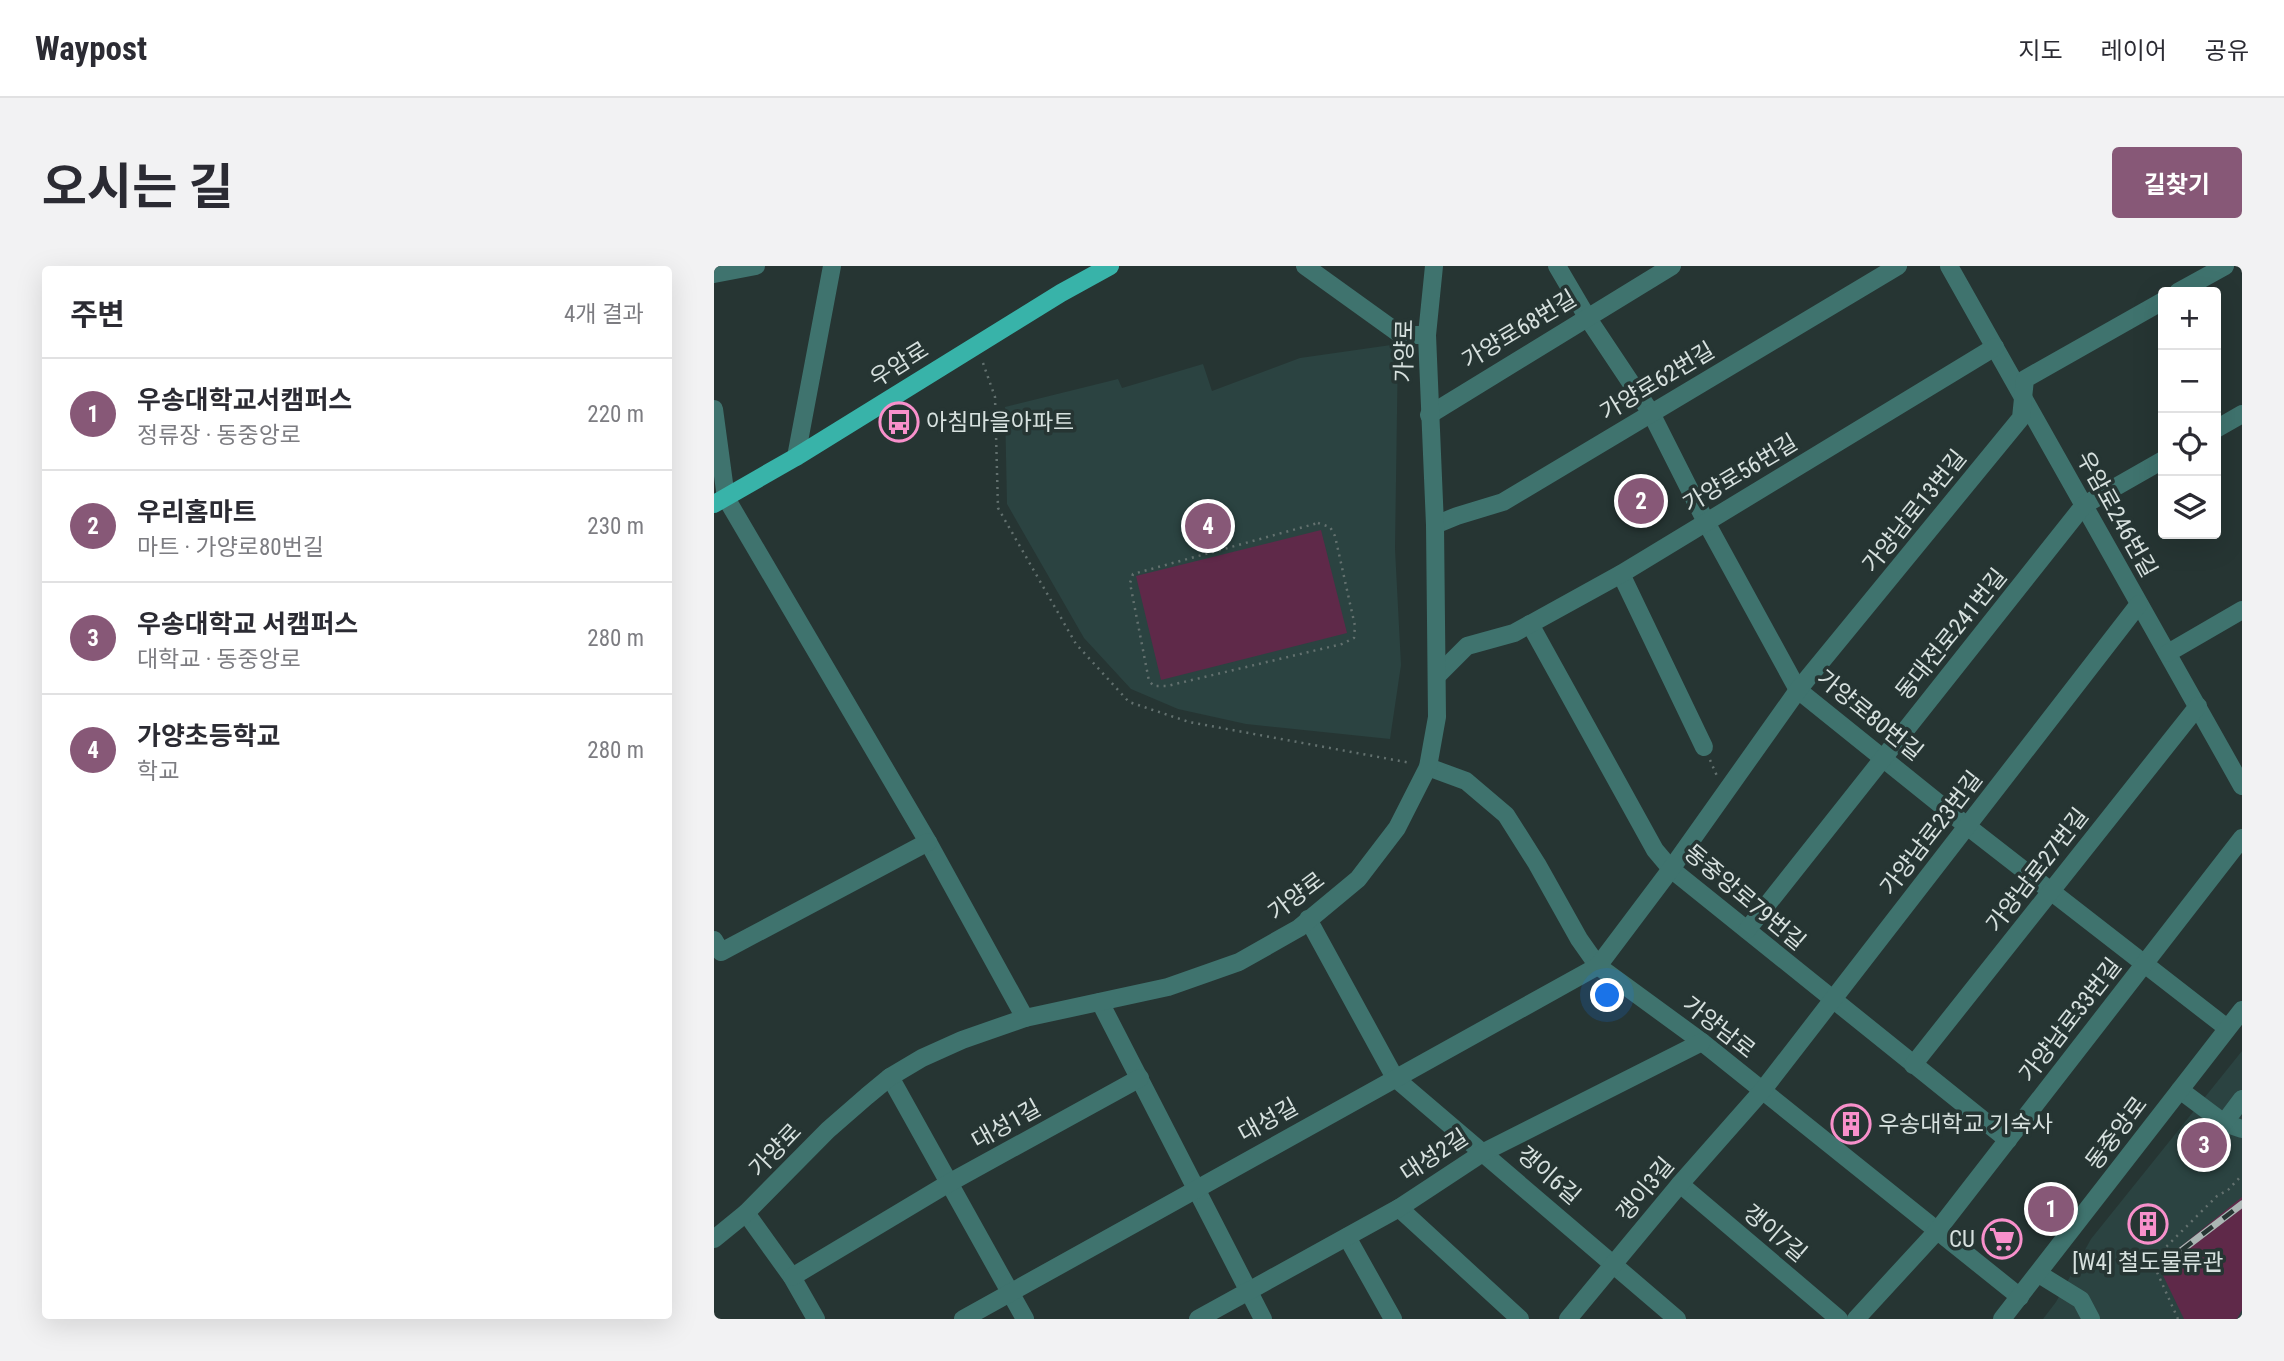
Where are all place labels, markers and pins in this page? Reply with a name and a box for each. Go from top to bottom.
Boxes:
bus stop icon: 아침마을아파트 [878,401,920,443]
place label: 아침마을아파트 [926,409,1074,436]
pin: 2 [1618,475,1664,527]
pin: 4 [1185,500,1231,552]
building icon: 우송대학교 기숙사 [1830,1103,1872,1145]
place label: 우송대학교 기숙사 [1878,1111,2053,1138]
pin: 3 [2181,1119,2227,1171]
pin: 1 [2028,1183,2074,1235]
building icon: [W4] 철도물류관 [2127,1203,2169,1245]
supermarket icon: CU [1981,1218,2023,1260]
place label: CU [1949,1226,1975,1253]
place label: [W4] 철도물류관 [2072,1249,2224,1276]

